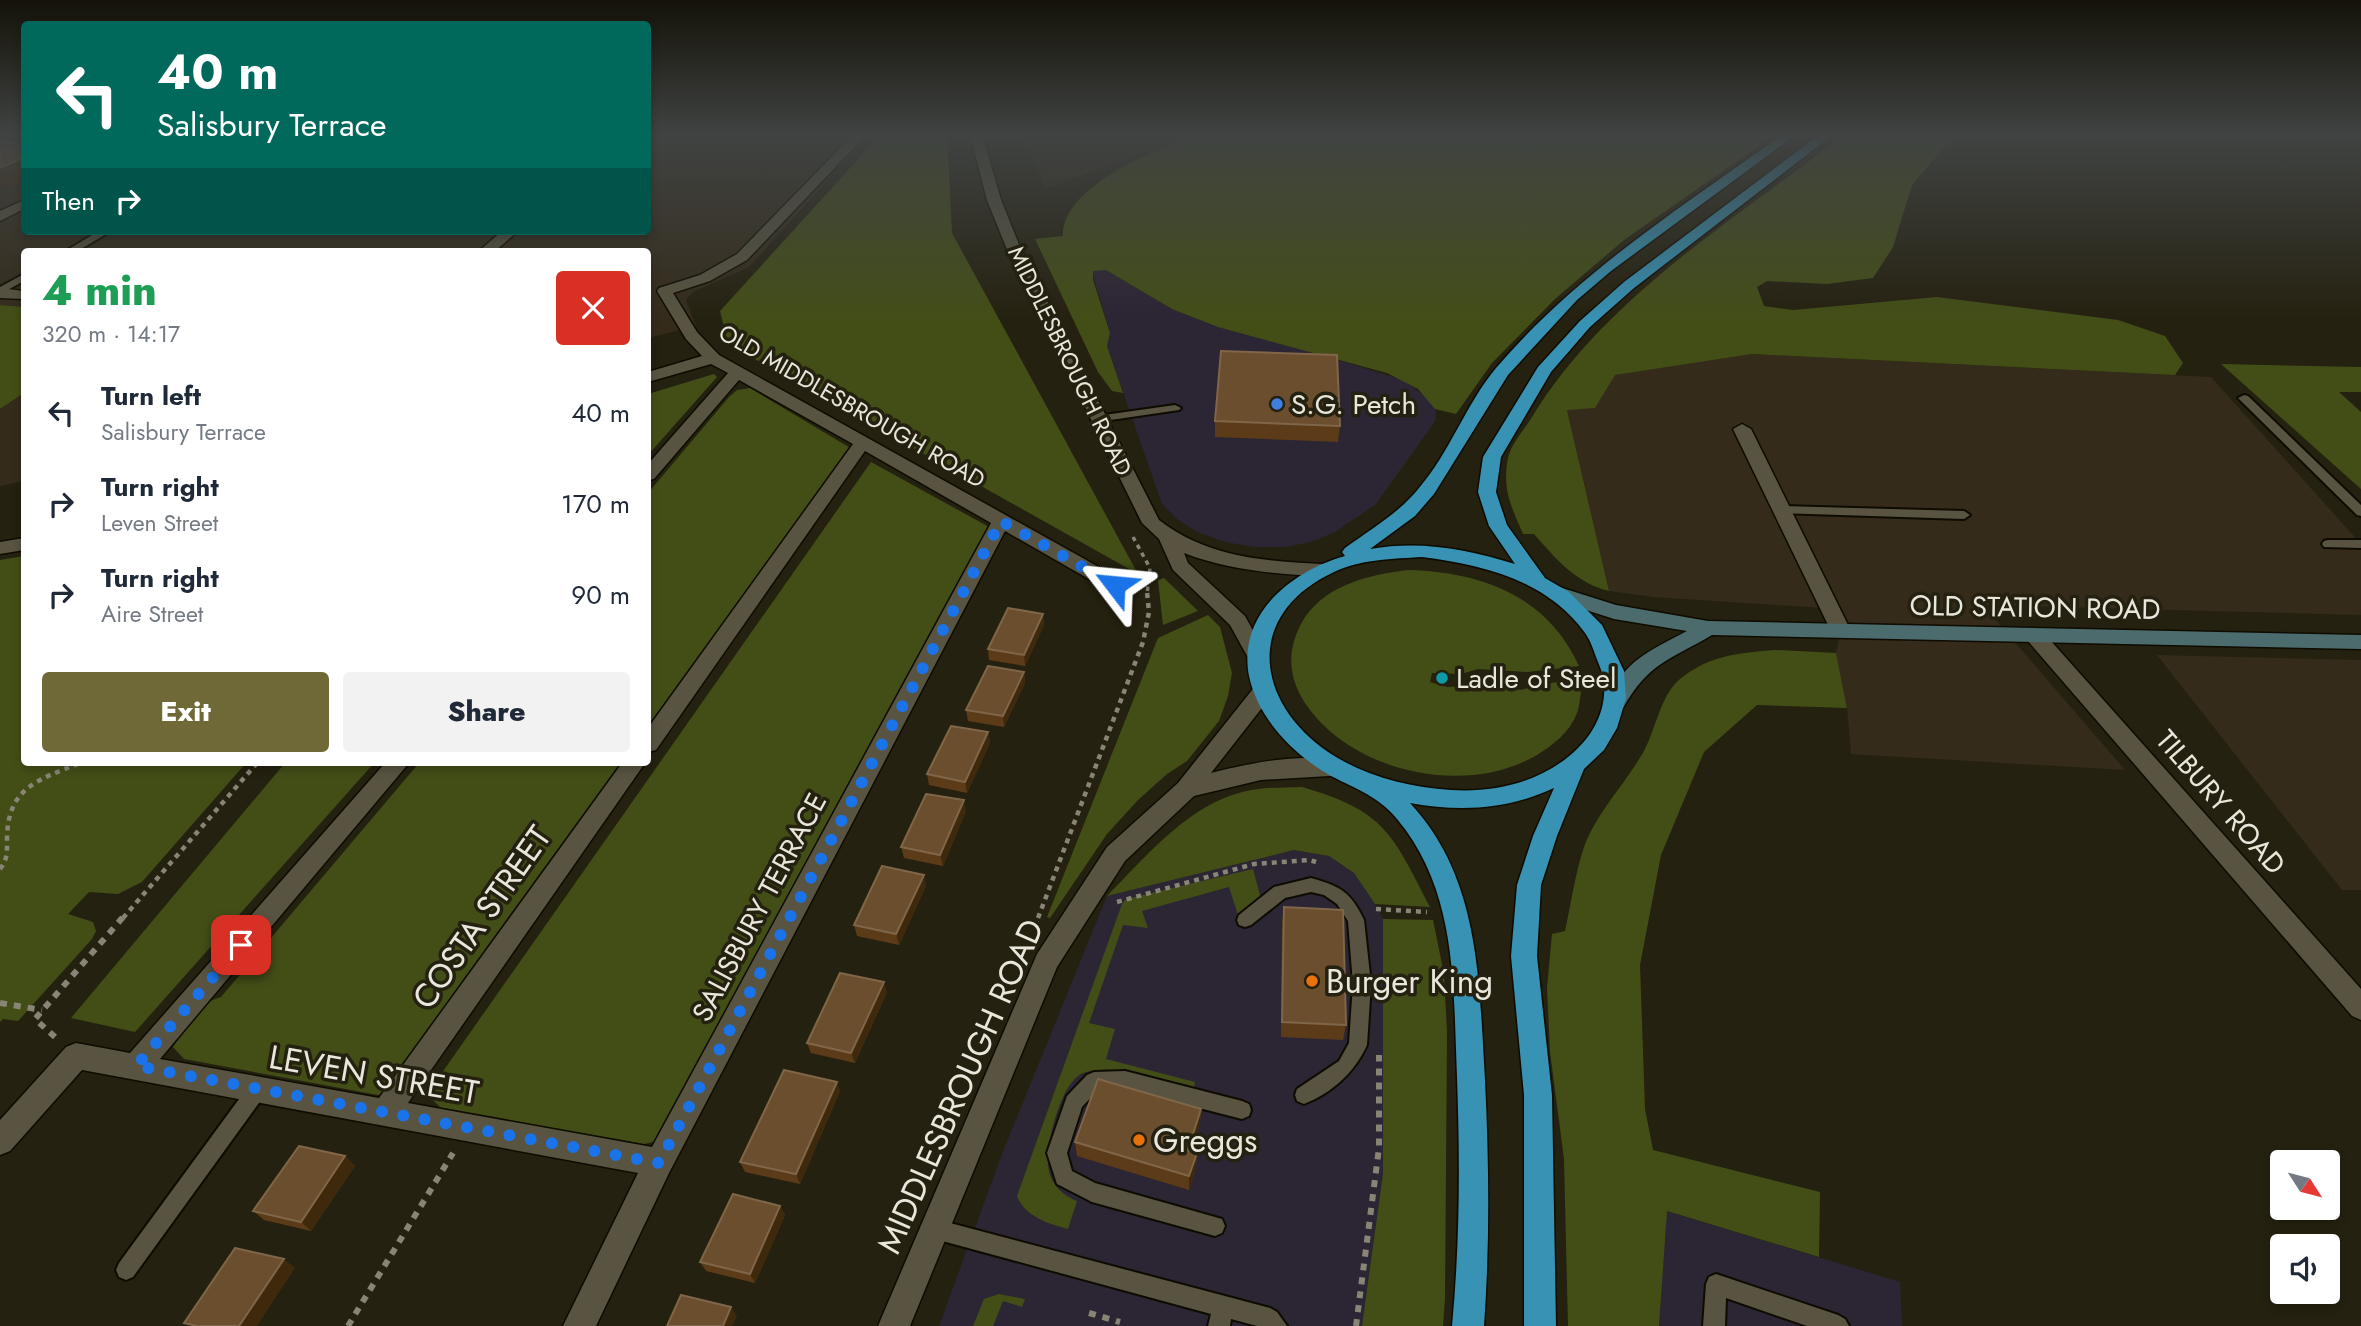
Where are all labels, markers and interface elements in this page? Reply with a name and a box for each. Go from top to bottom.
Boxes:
text: 40 m [157,37,279,107]
icon: left [42,49,133,140]
text: Salisbury Terrace [157,102,386,148]
text: Then [42,182,95,220]
icon: right [109,182,147,220]
street label: MIDDLESBROUGH ROAD [1000,240,1140,482]
text: 4 min [42,260,157,321]
button: close [556,271,630,345]
street label: OLD MIDDLESBROUGH ROAD [712,316,992,496]
text: 320 m · 14:17 [42,317,180,351]
text: Turn left [101,377,201,415]
place label: S.G. Petch [1291,384,1416,425]
icon: left [42,394,80,432]
text: 40 m [571,394,630,432]
marker: S.G. Petch [1269,396,1285,412]
text: Salisbury Terrace [101,415,266,449]
text: Turn right [101,468,219,506]
icon: right [42,485,80,523]
text: 170 m [561,485,630,523]
text: Leven Street [101,506,218,540]
position arrow [1078,548,1152,622]
text: Turn right [101,559,219,597]
icon: right [42,576,80,614]
text: 90 m [571,576,630,614]
street label: OLD STATION ROAD [1909,585,2161,630]
text: Aire Street [101,597,203,631]
place label: Ladle of Steel [1456,658,1616,699]
marker: Ladle of Steel [1434,670,1450,686]
button: Exit [42,672,329,752]
button: Share [343,672,630,752]
street label: TILBURY ROAD [2146,721,2295,884]
street label: SALISBURY TERRACE [682,786,837,1029]
street label: COSTA STREET [401,816,562,1018]
street label: MIDDLESBROUGH ROAD [866,912,1055,1261]
pin [211,915,271,975]
icon: arrive [222,926,260,964]
place label: Burger King [1326,958,1493,1005]
marker: Burger King [1304,973,1320,989]
street label: LEVEN STREET [265,1033,483,1116]
place label: Greggs [1153,1117,1257,1164]
marker: Greggs [1131,1132,1147,1148]
north arrow [2270,1150,2340,1220]
map controls [2270,1150,2340,1304]
button: sound [2270,1234,2340,1304]

